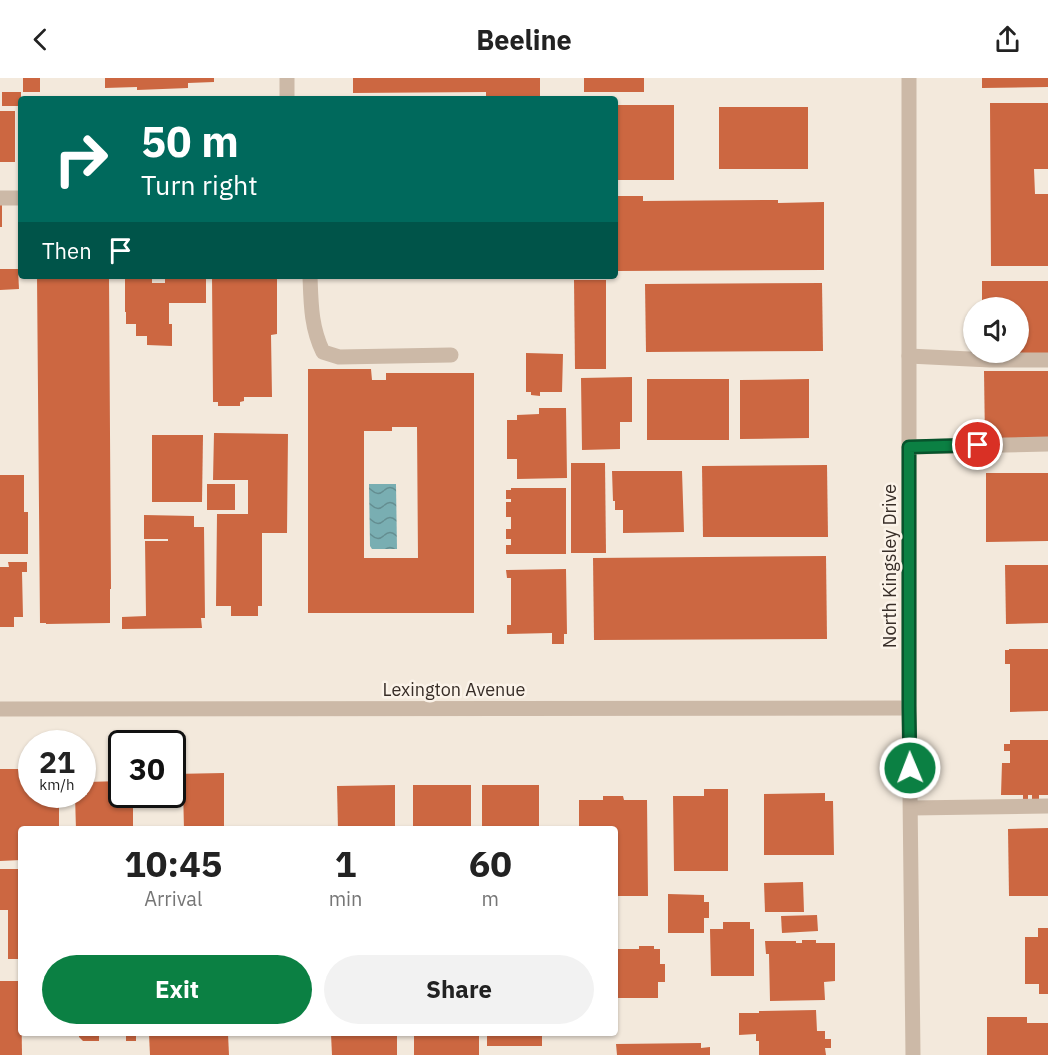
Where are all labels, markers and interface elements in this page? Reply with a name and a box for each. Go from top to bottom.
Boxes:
text: Beeline [476,22,572,57]
icon: back [24,23,57,56]
icon: share [991,23,1024,56]
text: 50 m [141,114,239,169]
icon: right [42,120,120,198]
text: Turn right [141,167,258,202]
icon: arrive [104,234,137,267]
text: Then [42,236,92,265]
map controls [963,297,1029,363]
button: sound [963,297,1029,363]
pin [952,419,1003,470]
icon: arrive [961,428,994,461]
street label: North Kingsley Drive [878,484,901,648]
street label: Lexington Avenue [383,678,525,701]
speed limit sign: 30 [108,730,186,808]
position arrow [878,736,942,800]
text: 21 [39,742,75,781]
text: km/h [39,775,75,794]
text: 10:45 [124,840,222,887]
text: 1 [335,840,356,887]
text: 60 [469,840,512,887]
text: Arrival [144,885,202,912]
text: min [329,885,362,912]
text: m [481,885,499,912]
button: Exit [42,955,312,1024]
button: Share [324,955,594,1024]

